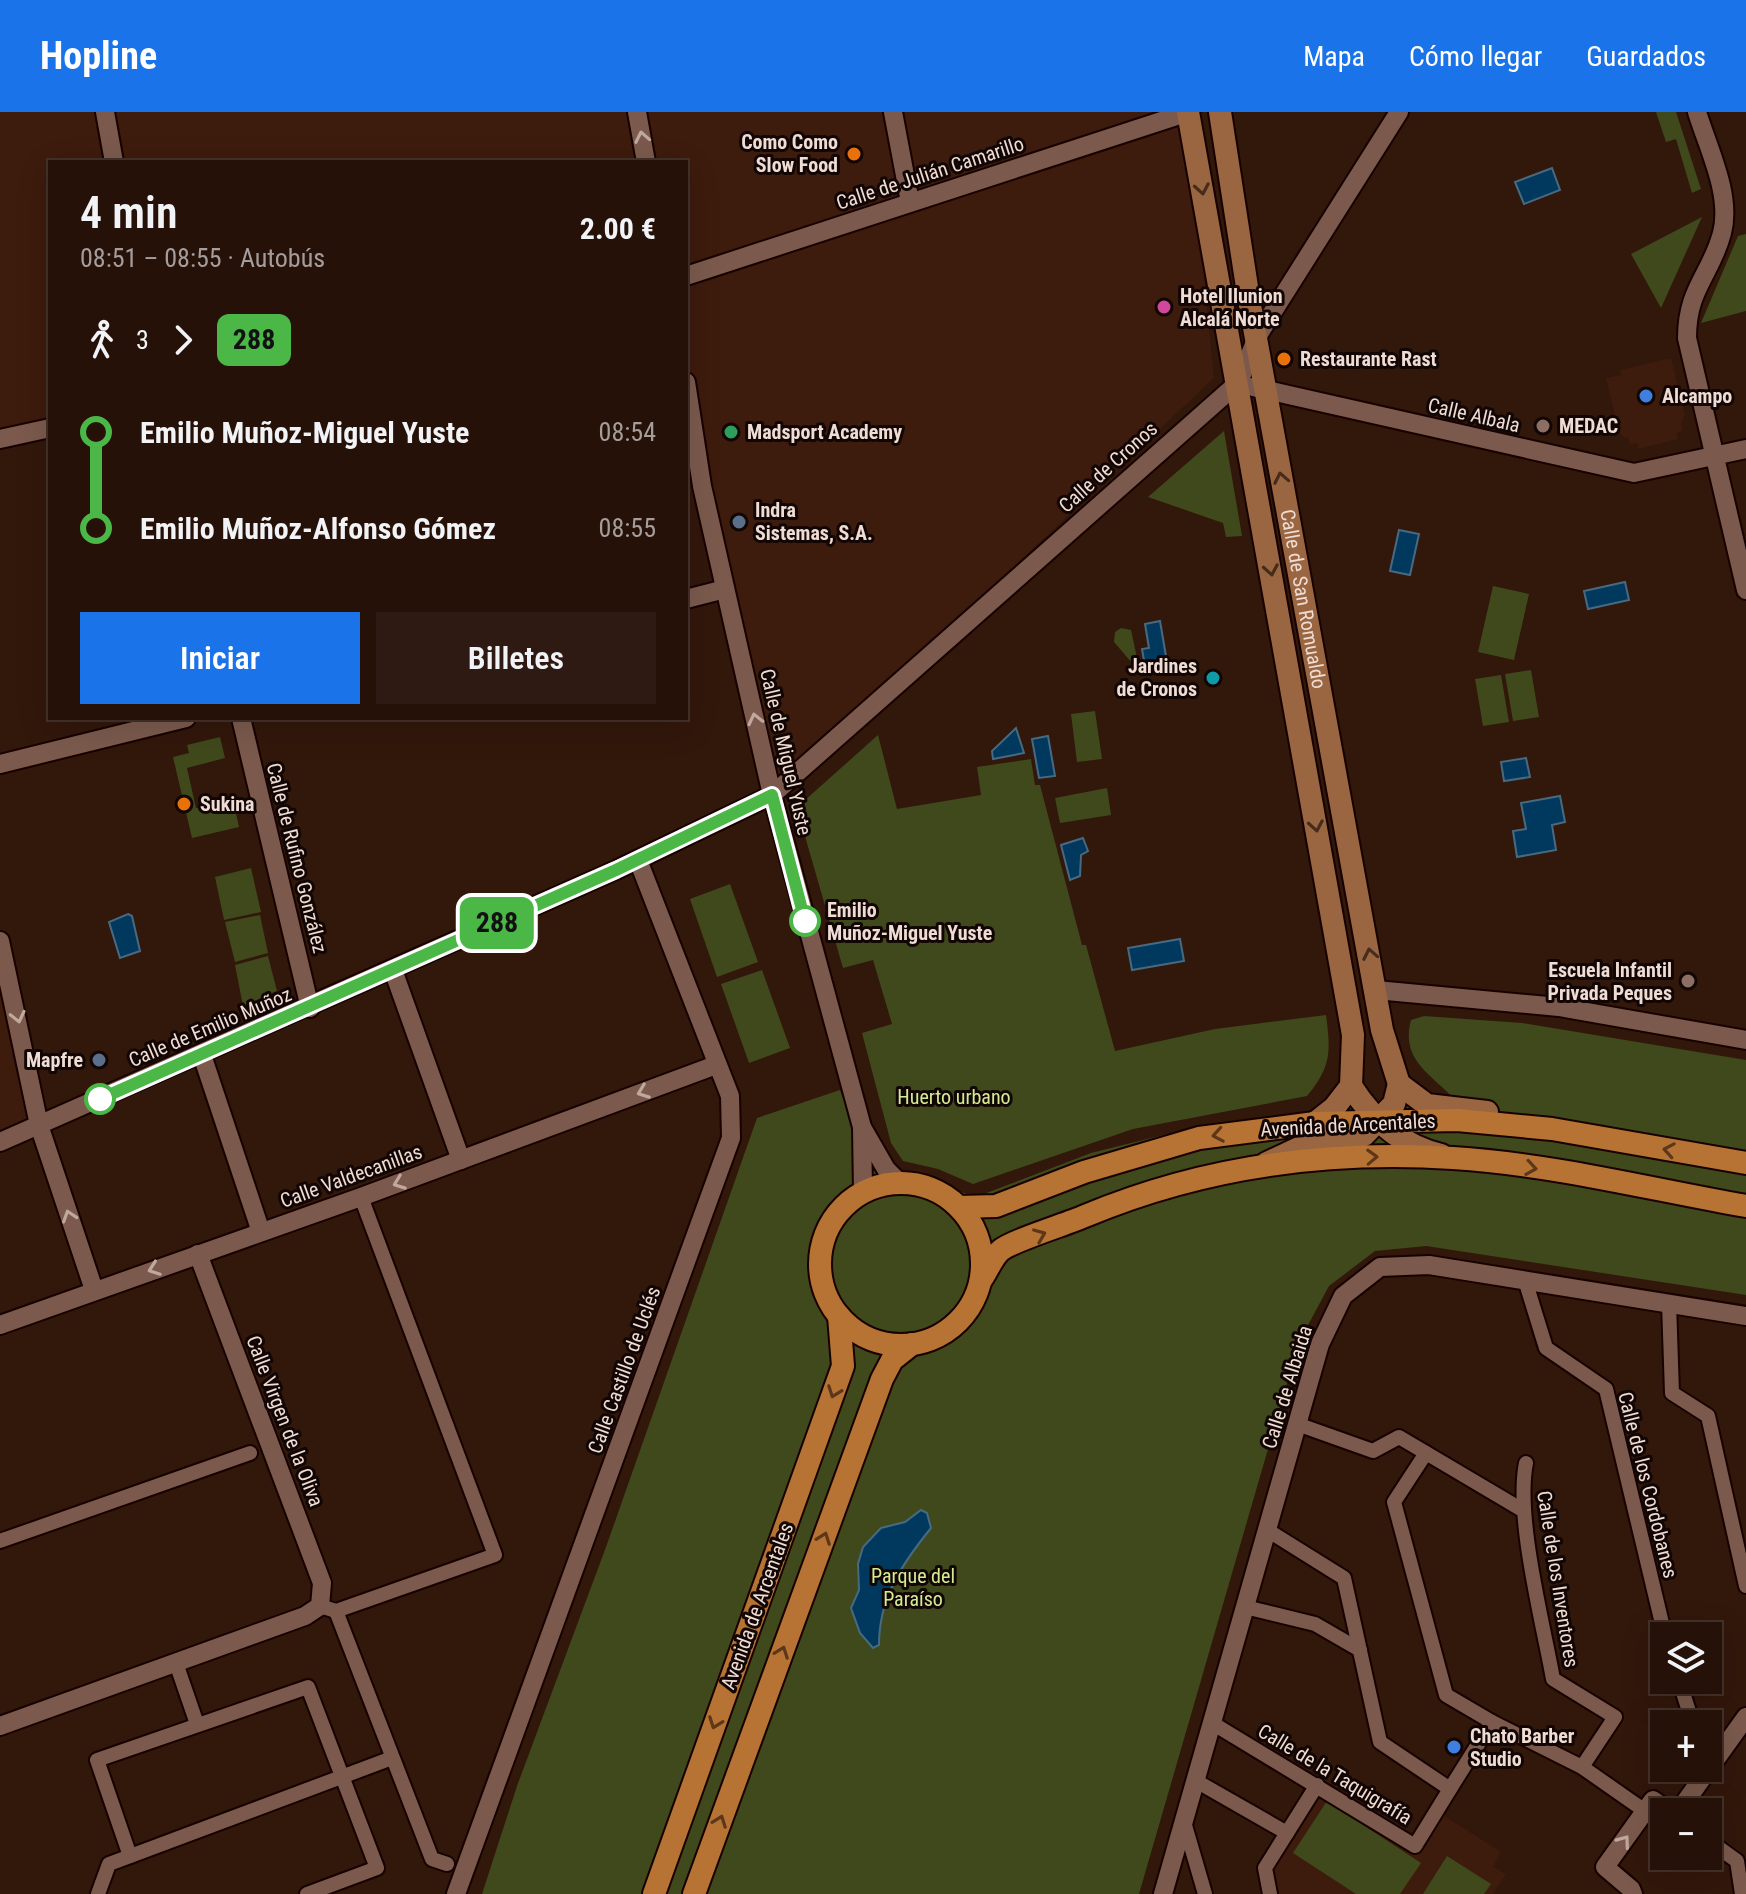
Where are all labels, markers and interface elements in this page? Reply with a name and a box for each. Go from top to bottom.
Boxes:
text: Hopline [40,34,157,78]
text: Mapa [1303,40,1365,73]
text: Cómo llegar [1409,40,1542,73]
text: Guardados [1586,40,1706,73]
one-way arrow [634,130,651,144]
place label: Como Como Slow Food [741,130,838,177]
street label: Calle de Julián Camarillo [833,131,1027,215]
marker: Como Como Slow Food [845,145,863,163]
one-way arrow [1193,182,1210,196]
text: 4 min [80,187,177,239]
text: 2.00 € [580,211,656,246]
text: 08:51 – 08:55 · Autobús [80,243,325,273]
place label: Hotel Ilunion Alcalá Norte [1180,284,1283,331]
marker: Hotel Ilunion Alcalá Norte [1155,298,1173,316]
icon: walk [80,318,124,362]
icon: forward [161,318,205,362]
text: 288 [233,323,275,356]
text: 3 [136,325,149,355]
place label: Restaurante Rast [1300,347,1437,371]
marker: Restaurante Rast [1275,350,1293,368]
place label: Alcampo [1662,384,1732,408]
marker: Alcampo [1637,387,1655,405]
street label: Calle Albala [1426,393,1522,437]
place label: MEDAC [1559,414,1618,438]
text: Emilio Muñoz-Miguel Yuste [140,415,469,450]
text: 08:54 [599,417,656,447]
street label: Calle de Cronos [1054,417,1162,517]
marker: MEDAC [1534,417,1552,435]
place label: Madsport Academy [747,420,902,444]
marker: Madsport Academy [722,423,740,441]
one-way arrow [1273,472,1290,485]
place label: Indra Sistemas, S.A. [755,498,873,545]
street label: Calle de San Romualdo [1275,507,1332,690]
text: Emilio Muñoz-Alfonso Gómez [140,511,496,546]
text: 08:55 [599,513,656,543]
marker: Indra Sistemas, S.A. [730,513,748,531]
one-way arrow [1262,563,1279,577]
button: Iniciar [80,612,360,704]
button: Billetes [376,612,656,704]
place label: Jardines de Cronos [1116,654,1197,701]
street label: Calle de Miguel Yuste [755,667,817,837]
marker: Jardines de Cronos [1204,669,1222,687]
one-way arrow [747,712,764,726]
street label: Calle de Rufino González [262,760,332,956]
place label: Sukina [200,792,255,816]
marker: Sukina [175,795,193,813]
one-way arrow [1307,819,1324,833]
line badge: 288 [451,897,543,949]
place label: Emilio Muñoz-Miguel Yuste [827,898,992,945]
text: 288 [476,906,518,939]
marker: Emilio Muñoz-Miguel Yuste [790,906,820,936]
one-way arrow [1362,947,1379,961]
place label: Escuela Infantil Privada Peques [1548,958,1672,1005]
marker: Escuela Infantil Privada Peques [1679,972,1697,990]
street label: Calle de Emilio Muñoz [125,982,295,1072]
one-way arrow [9,1009,26,1023]
place label: Mapfre [26,1048,83,1072]
marker: Mapfre [90,1051,108,1069]
one-way arrow [637,1082,651,1099]
unlabelled marker [85,1084,115,1114]
park label: Huerto urbano [897,1085,1011,1109]
street label: Avenida de Arcentales [1260,1108,1436,1142]
one-way arrow [1212,1125,1225,1142]
street label: Calle Valdecanillas [277,1139,425,1213]
one-way arrow [1662,1142,1676,1159]
one-way arrow [1366,1149,1379,1166]
one-way arrow [1524,1158,1538,1175]
one-way arrow [393,1173,407,1190]
one-way arrow [63,1210,79,1224]
one-way arrow [1032,1228,1046,1245]
one-way arrow [148,1259,162,1276]
street label: Calle Castillo de Uclés [583,1283,665,1457]
street label: Calle de Albaida [1257,1322,1317,1452]
street label: Calle Virgen de la Oliva [241,1332,329,1510]
one-way arrow [827,1384,843,1398]
street label: Calle de los Cordobanes [1613,1389,1683,1581]
street label: Calle de los Inventores [1532,1489,1584,1669]
street label: Avenida de Arcentales [716,1519,798,1693]
one-way arrow [814,1532,831,1546]
park label: Parque del Paraíso [871,1564,955,1611]
map controls [1650,1622,1722,1870]
button: layers [1650,1622,1722,1694]
one-way arrow [772,1646,789,1660]
button: + [1650,1710,1722,1782]
one-way arrow [708,1715,725,1729]
street label: Calle de la Taquigrafía [1254,1719,1416,1829]
place label: Chato Barber Studio [1470,1724,1575,1771]
marker: Chato Barber Studio [1445,1738,1463,1756]
button: − [1650,1798,1722,1870]
one-way arrow [711,1815,727,1829]
one-way arrow [1614,1835,1628,1850]

